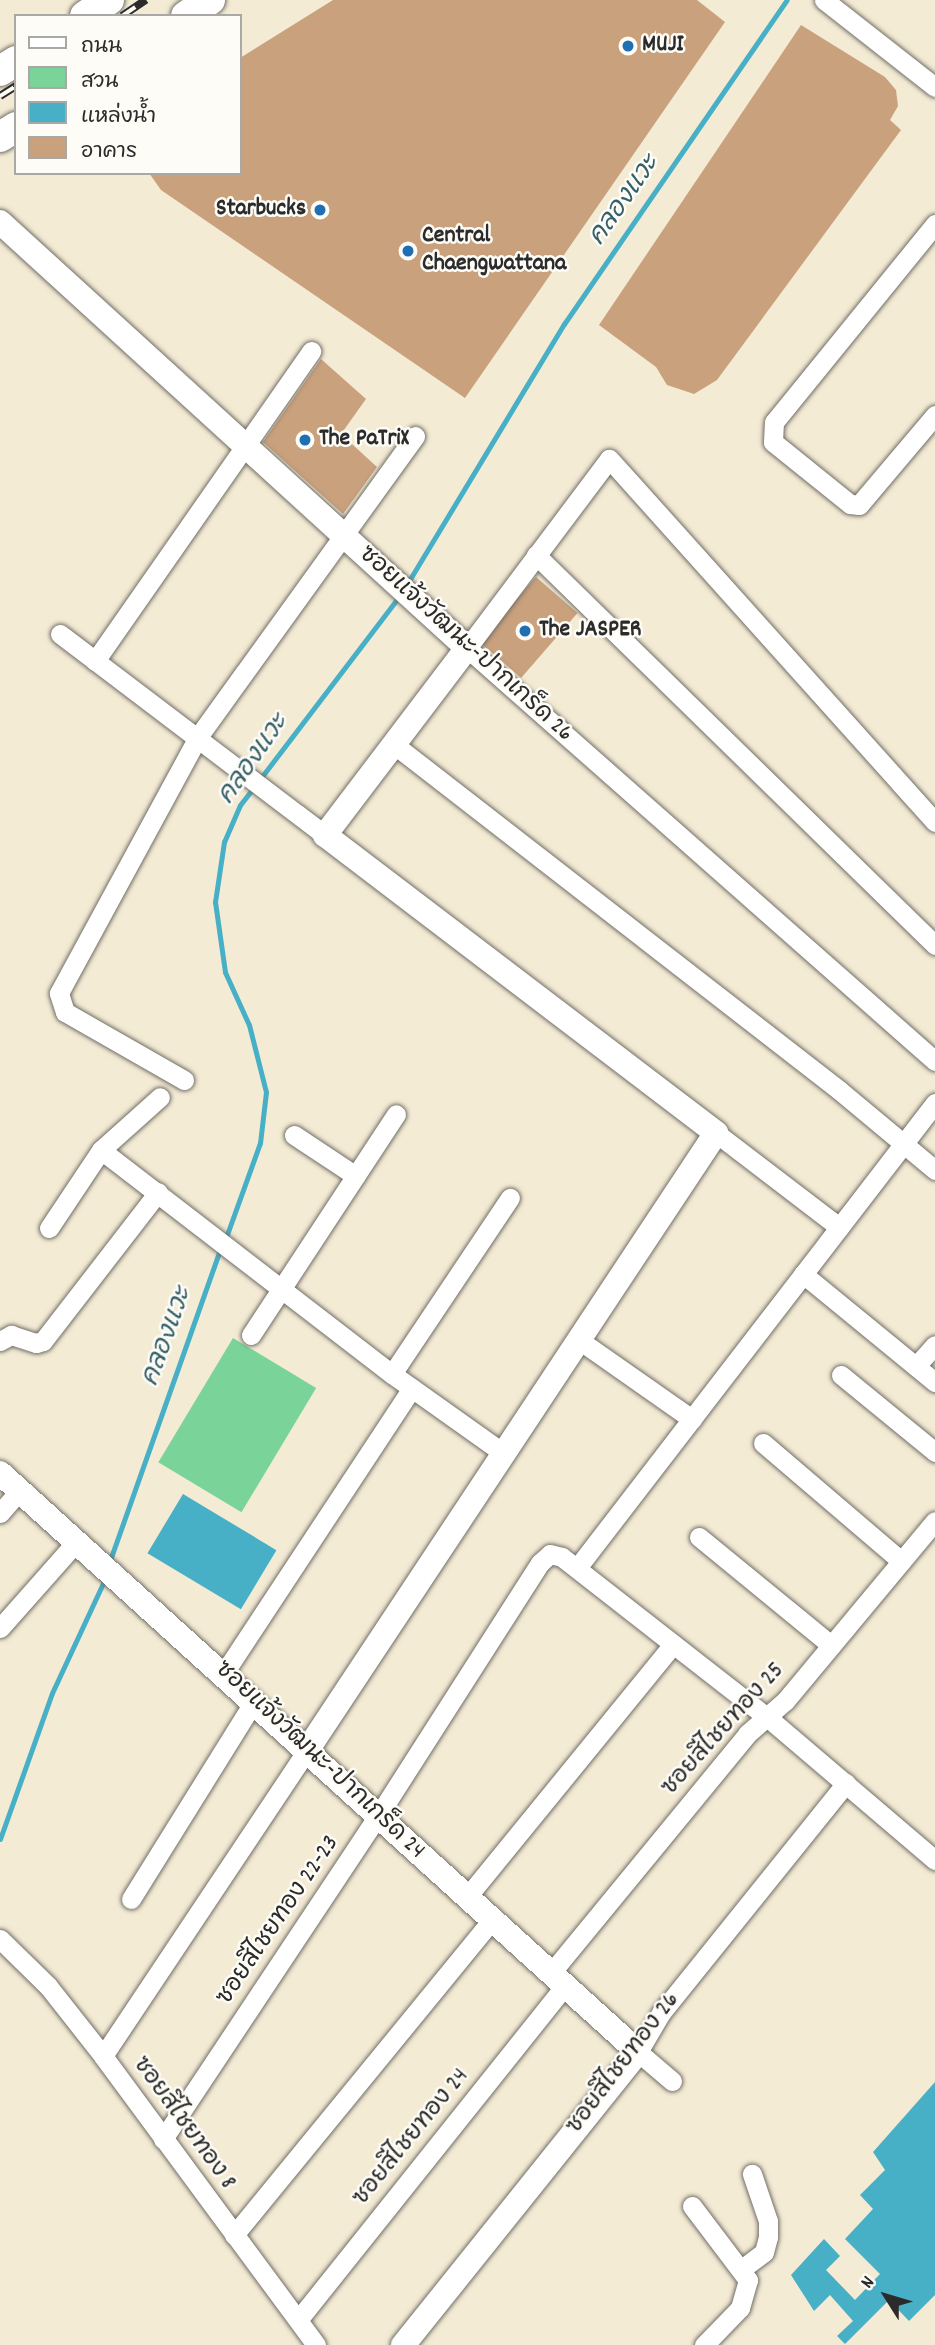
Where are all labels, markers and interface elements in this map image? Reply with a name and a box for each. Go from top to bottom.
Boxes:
legend [14,14,242,175]
place label: MUJI [642,32,684,60]
text: ถนน [81,33,122,63]
marker: MUJI [620,38,636,54]
text: สวน [81,68,118,98]
text: แหล่งน้ำ [81,103,156,133]
text: อาคาร [81,138,137,168]
water label: คลองแวะ [583,150,667,252]
place label: Starbucks [216,196,306,224]
marker: Starbucks [312,202,328,218]
place label: Central Chaengwattana [422,223,566,279]
marker: Central Chaengwattana [400,243,416,259]
place label: The PaTriX [319,426,409,454]
marker: The PaTriX [297,432,313,448]
street label: ซอยแจ้งวัฒนะ-ปากเกร็ด 26 [352,541,578,749]
place label: The JASPER [539,617,642,645]
marker: The JASPER [517,623,533,639]
water label: คลองแวะ [212,709,296,811]
water label: คลองแวะ [136,1283,200,1391]
street label: ซอยแจ้งวัฒนะ-ปากเกร็ด 24 [208,1656,430,1866]
street label: ซอยสีไชยทอง 25 [657,1657,791,1803]
street label: ซอยสีไชยทอง 22-23 [212,1831,346,2011]
street label: ซอยสีไชยทอง 26 [561,1987,687,2141]
street label: ซอยสีไชยทอง 8 [125,2052,241,2196]
street label: ซอยสีไชยทอง 24 [348,2064,476,2212]
north arrow [851,2261,921,2331]
text: N [855,2271,882,2295]

